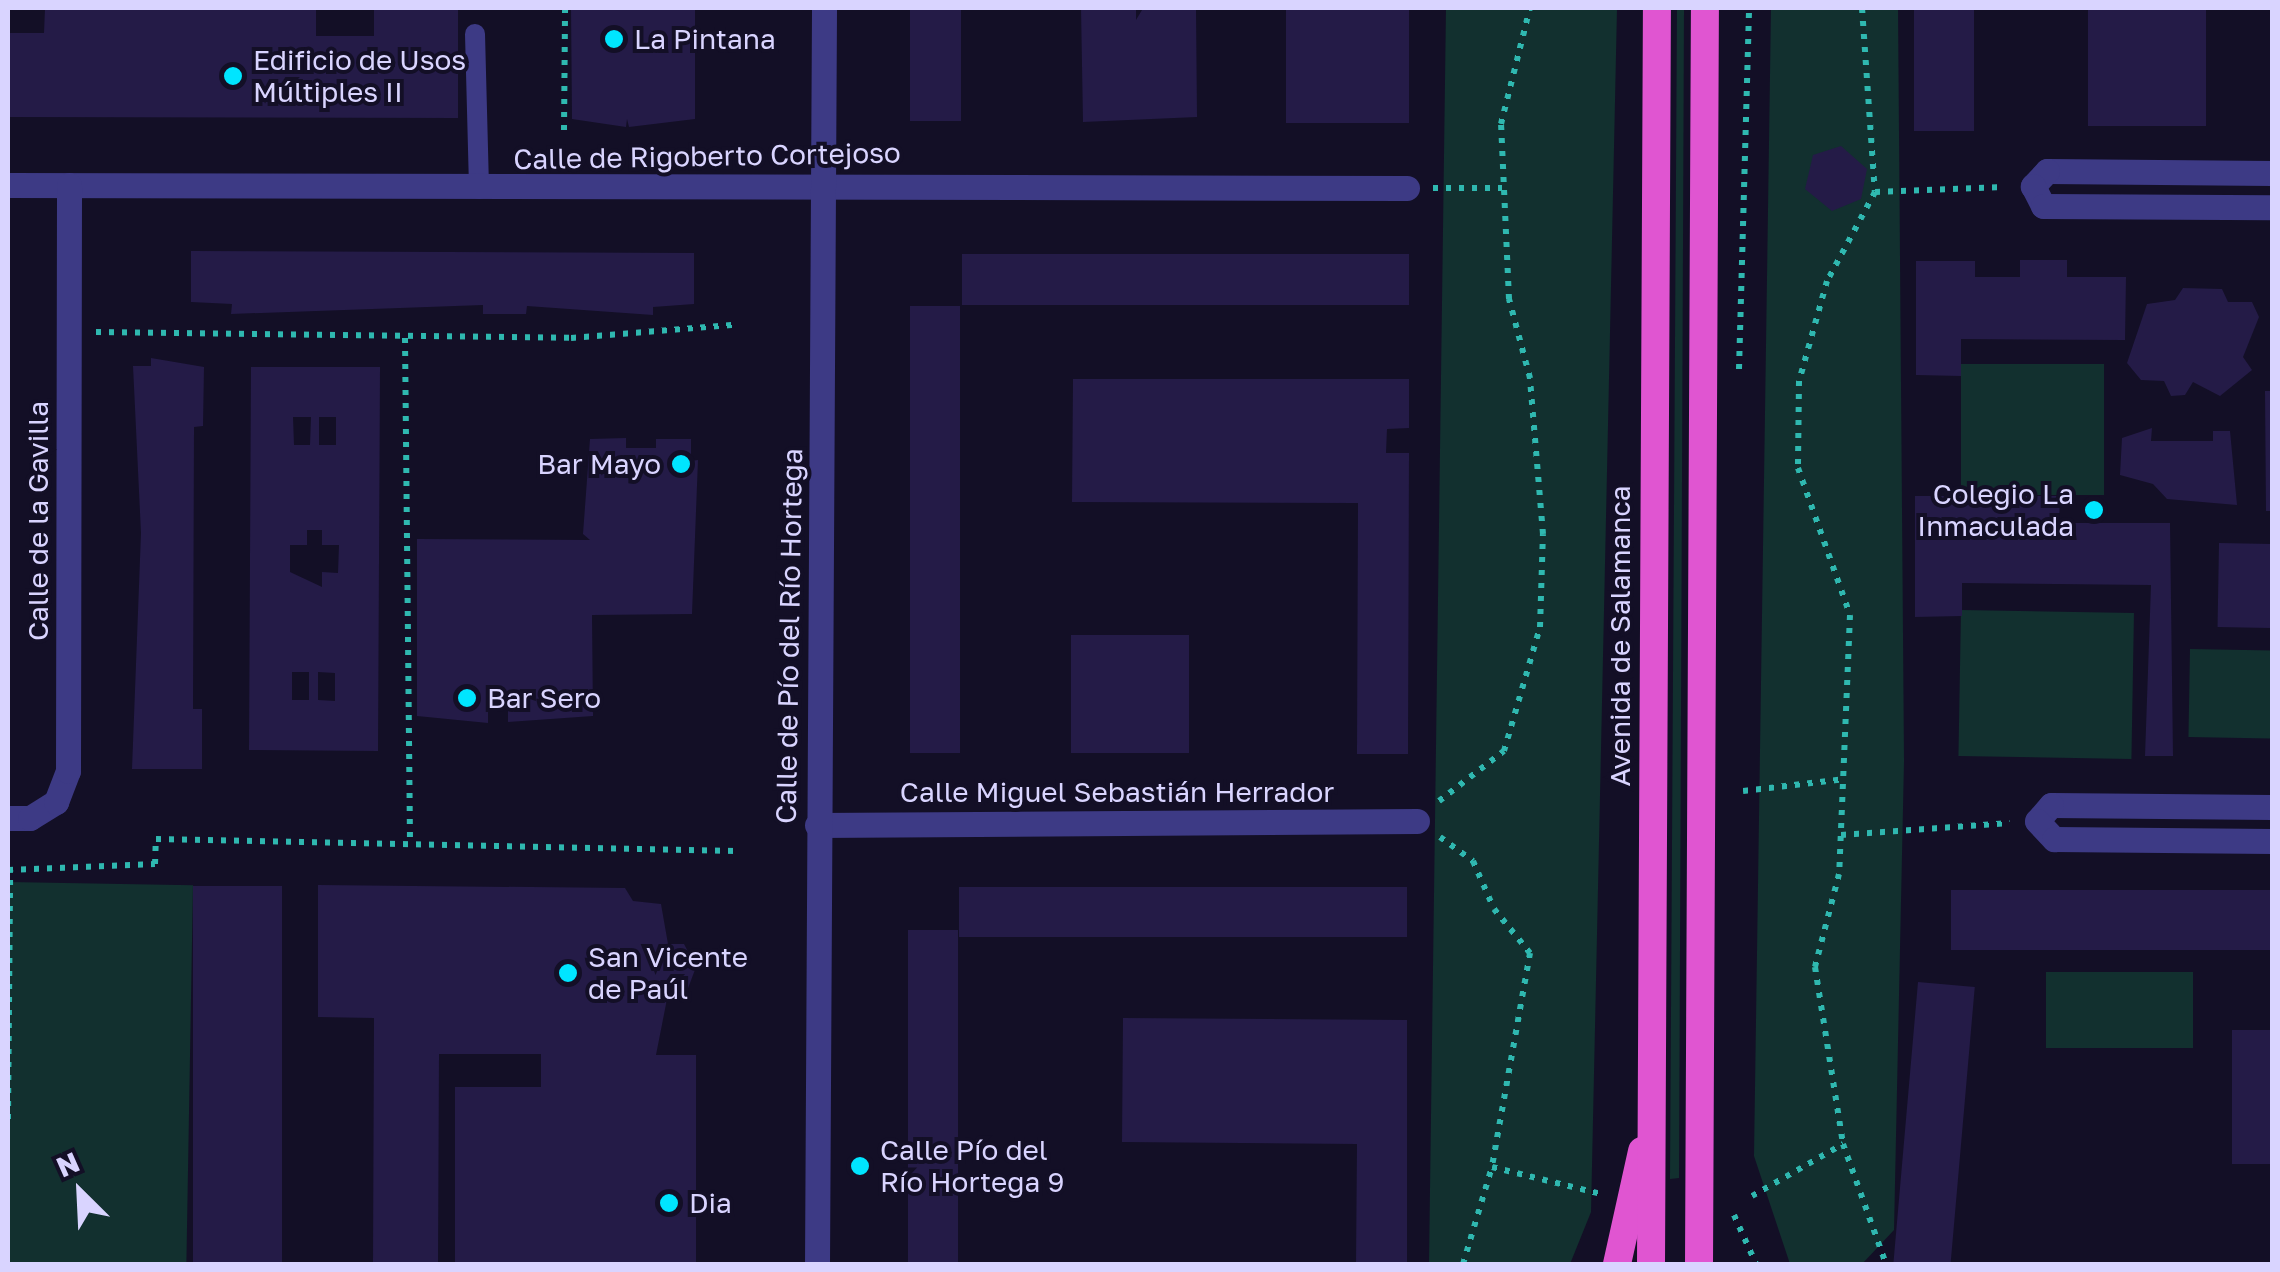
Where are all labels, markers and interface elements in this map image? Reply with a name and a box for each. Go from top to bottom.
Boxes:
place label: La Pintana [634,22,776,56]
marker: La Pintana [603,28,625,50]
place label: Edificio de Usos Múltiples II [253,43,466,109]
marker: Edificio de Usos Múltiples II [222,65,244,87]
street label: Calle de Rigoberto Cortejoso [513,136,901,176]
street label: Calle de la Gavilla [21,401,55,641]
place label: Bar Mayo [537,447,661,481]
street label: Calle de Pío del Río Hortega [769,448,809,824]
marker: Bar Mayo [670,453,692,475]
place label: Colegio La Inmaculada [1917,477,2074,543]
street label: Avenida de Salamanca [1603,485,1637,787]
marker: Colegio La Inmaculada [2083,499,2105,521]
place label: Bar Sero [487,681,601,715]
marker: Bar Sero [456,687,478,709]
street label: Calle Miguel Sebastián Herrador [900,775,1334,809]
place label: San Vicente de Paúl [588,940,748,1006]
marker: San Vicente de Paúl [557,962,579,984]
place label: Calle Pío del Río Hortega 9 [880,1133,1064,1199]
north arrow [30,1142,130,1242]
text: N [51,1145,84,1184]
marker: Calle Pío del Río Hortega 9 [849,1155,871,1177]
place label: Dia [689,1186,732,1220]
marker: Dia [658,1192,680,1214]

